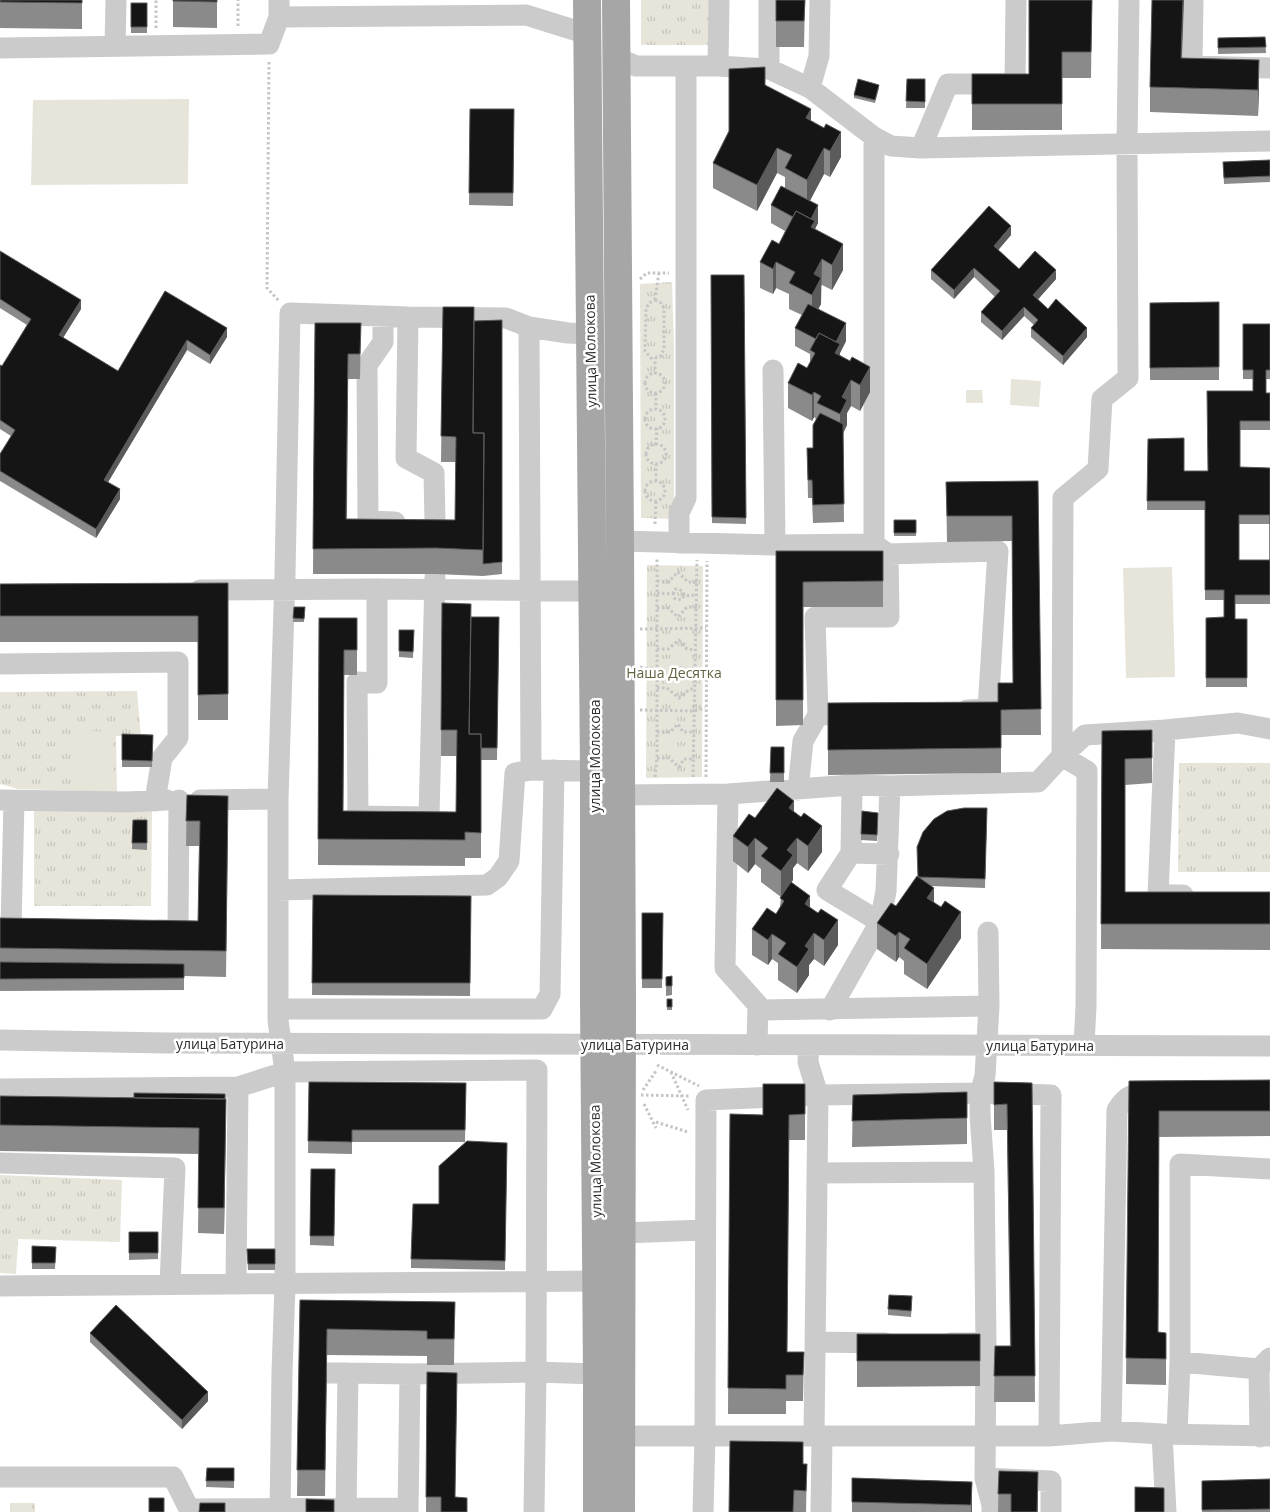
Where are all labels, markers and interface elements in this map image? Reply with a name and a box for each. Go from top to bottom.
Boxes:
street label: улица Молокова [580,294,600,408]
park label: Наша Десятка [626,663,722,682]
street label: улица Молокова [585,699,604,813]
street label: улица Батурина [176,1034,284,1053]
street label: улица Батурина [581,1035,689,1054]
street label: улица Батурина [986,1036,1094,1055]
street label: улица Молокова [585,1104,605,1218]

